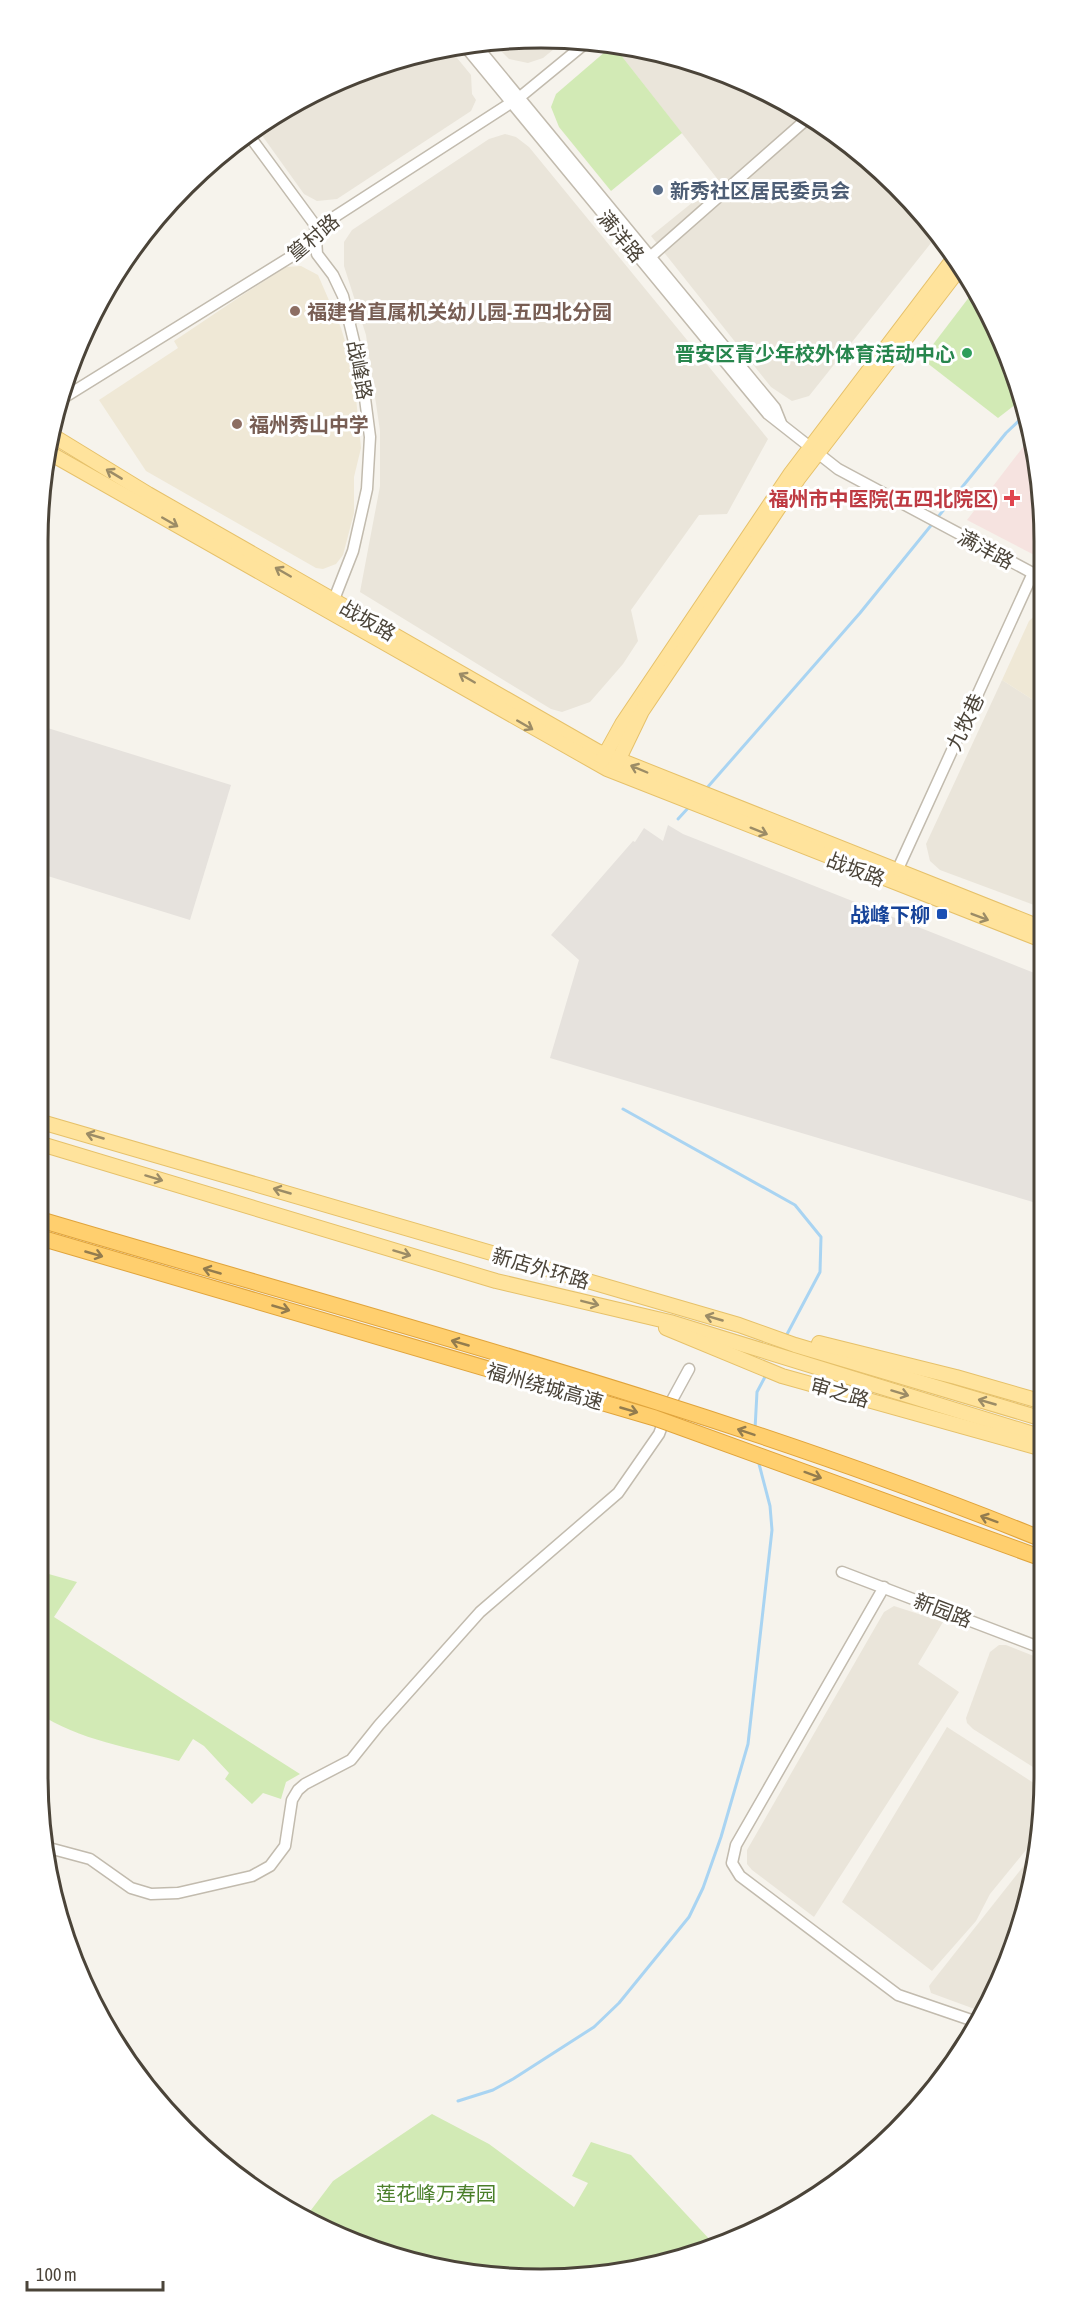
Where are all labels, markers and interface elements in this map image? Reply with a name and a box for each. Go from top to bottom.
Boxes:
place label: 新秀社区居民委员会 [670,179,850,202]
marker: 新秀社区居民委员会 [651,183,665,197]
street label: 满洋路 [593,206,649,266]
street label: 篁村路 [283,209,343,265]
place label: 福建省直属机关幼儿园-五四北分园 [307,300,612,323]
marker: 福建省直属机关幼儿园-五四北分园 [288,304,302,318]
street label: 战峰路 [343,338,377,402]
place label: 晋安区青少年校外体育活动中心 [675,342,955,365]
marker: 晋安区青少年校外体育活动中心 [960,346,974,360]
place label: 福州秀山中学 [249,413,369,436]
marker: 福州秀山中学 [230,417,244,431]
one-way arrow [106,468,123,480]
place label: 福州市中医院(五四北院区) [768,487,998,510]
marker: 福州市中医院(五四北院区) [1003,489,1021,507]
one-way arrow [161,516,178,528]
street label: 满洋路 [954,525,1018,573]
one-way arrow [275,566,292,578]
street label: 战坂路 [336,595,400,645]
one-way arrow [459,671,476,683]
street label: 九牧巷 [942,690,988,754]
one-way arrow [516,719,533,731]
one-way arrow [630,763,649,774]
one-way arrow [750,826,768,837]
street label: 战坂路 [824,848,888,890]
place label: 战峰下柳 [850,903,930,926]
marker: 战峰下柳 [935,907,949,921]
one-way arrow [970,912,989,923]
one-way arrow [86,1130,105,1141]
one-way arrow [144,1173,163,1184]
one-way arrow [273,1185,292,1196]
street label: 新店外环路 [490,1243,592,1293]
one-way arrow [392,1248,411,1259]
one-way arrow [84,1249,103,1260]
one-way arrow [203,1265,222,1276]
one-way arrow [580,1298,599,1310]
one-way arrow [271,1303,290,1314]
one-way arrow [705,1312,724,1323]
one-way arrow [451,1337,470,1348]
street label: 福州绕城高速 [484,1358,606,1414]
street label: 审之路 [808,1373,872,1411]
one-way arrow [890,1388,909,1399]
one-way arrow [978,1396,997,1407]
one-way arrow [619,1405,638,1416]
one-way arrow [737,1425,756,1436]
one-way arrow [803,1470,822,1481]
one-way arrow [980,1513,999,1524]
street label: 新园路 [911,1589,975,1631]
park label: 莲花峰万寿园 [376,2182,496,2205]
scale bar [27,2254,164,2292]
text: 100 m [36,2264,77,2285]

